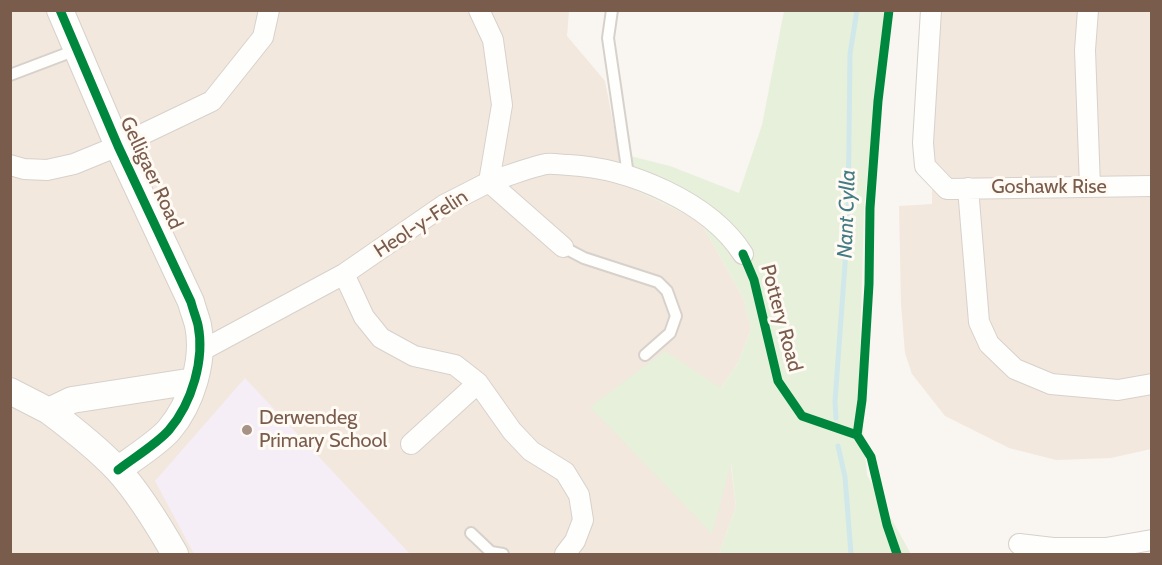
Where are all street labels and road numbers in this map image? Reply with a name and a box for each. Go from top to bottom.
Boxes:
street label: Gelligaer Road [115,113,187,233]
street label: Goshawk Rise [991,175,1107,199]
street label: Heol-y-Felin [370,185,472,263]
street label: Pottery Road [755,262,807,374]

